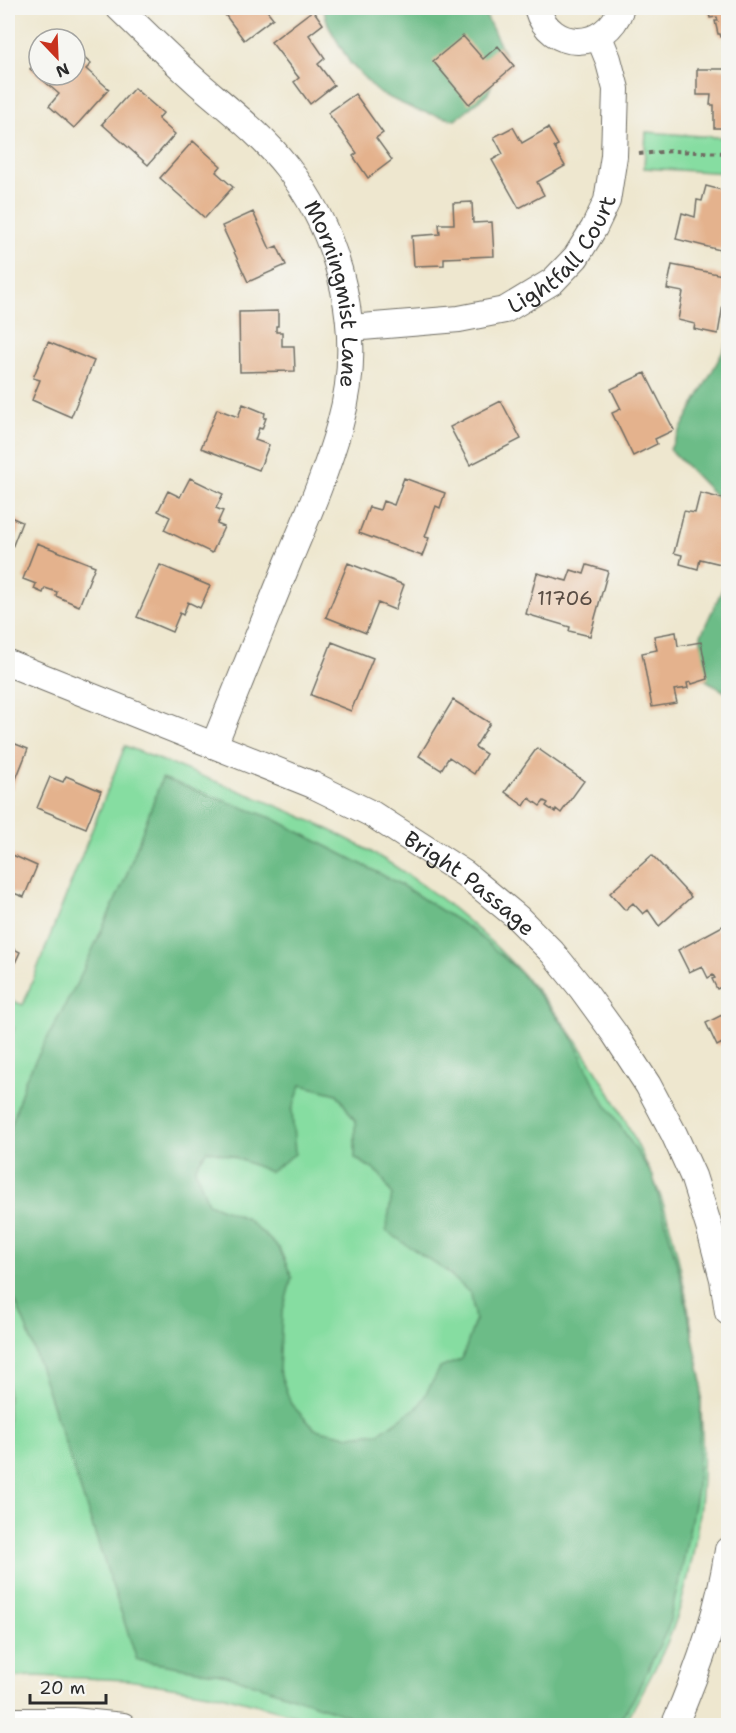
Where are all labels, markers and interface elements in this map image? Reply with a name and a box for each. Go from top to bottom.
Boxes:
north arrow [27,27,87,87]
text: N [53,58,73,82]
street label: Lightfall Court [502,194,623,320]
street label: Morningmist Lane [297,195,364,389]
house number: 11706 [537,585,593,611]
street label: Bright Passage [398,824,541,942]
scale bar [30,1667,106,1705]
text: 20 m [39,1676,85,1700]

